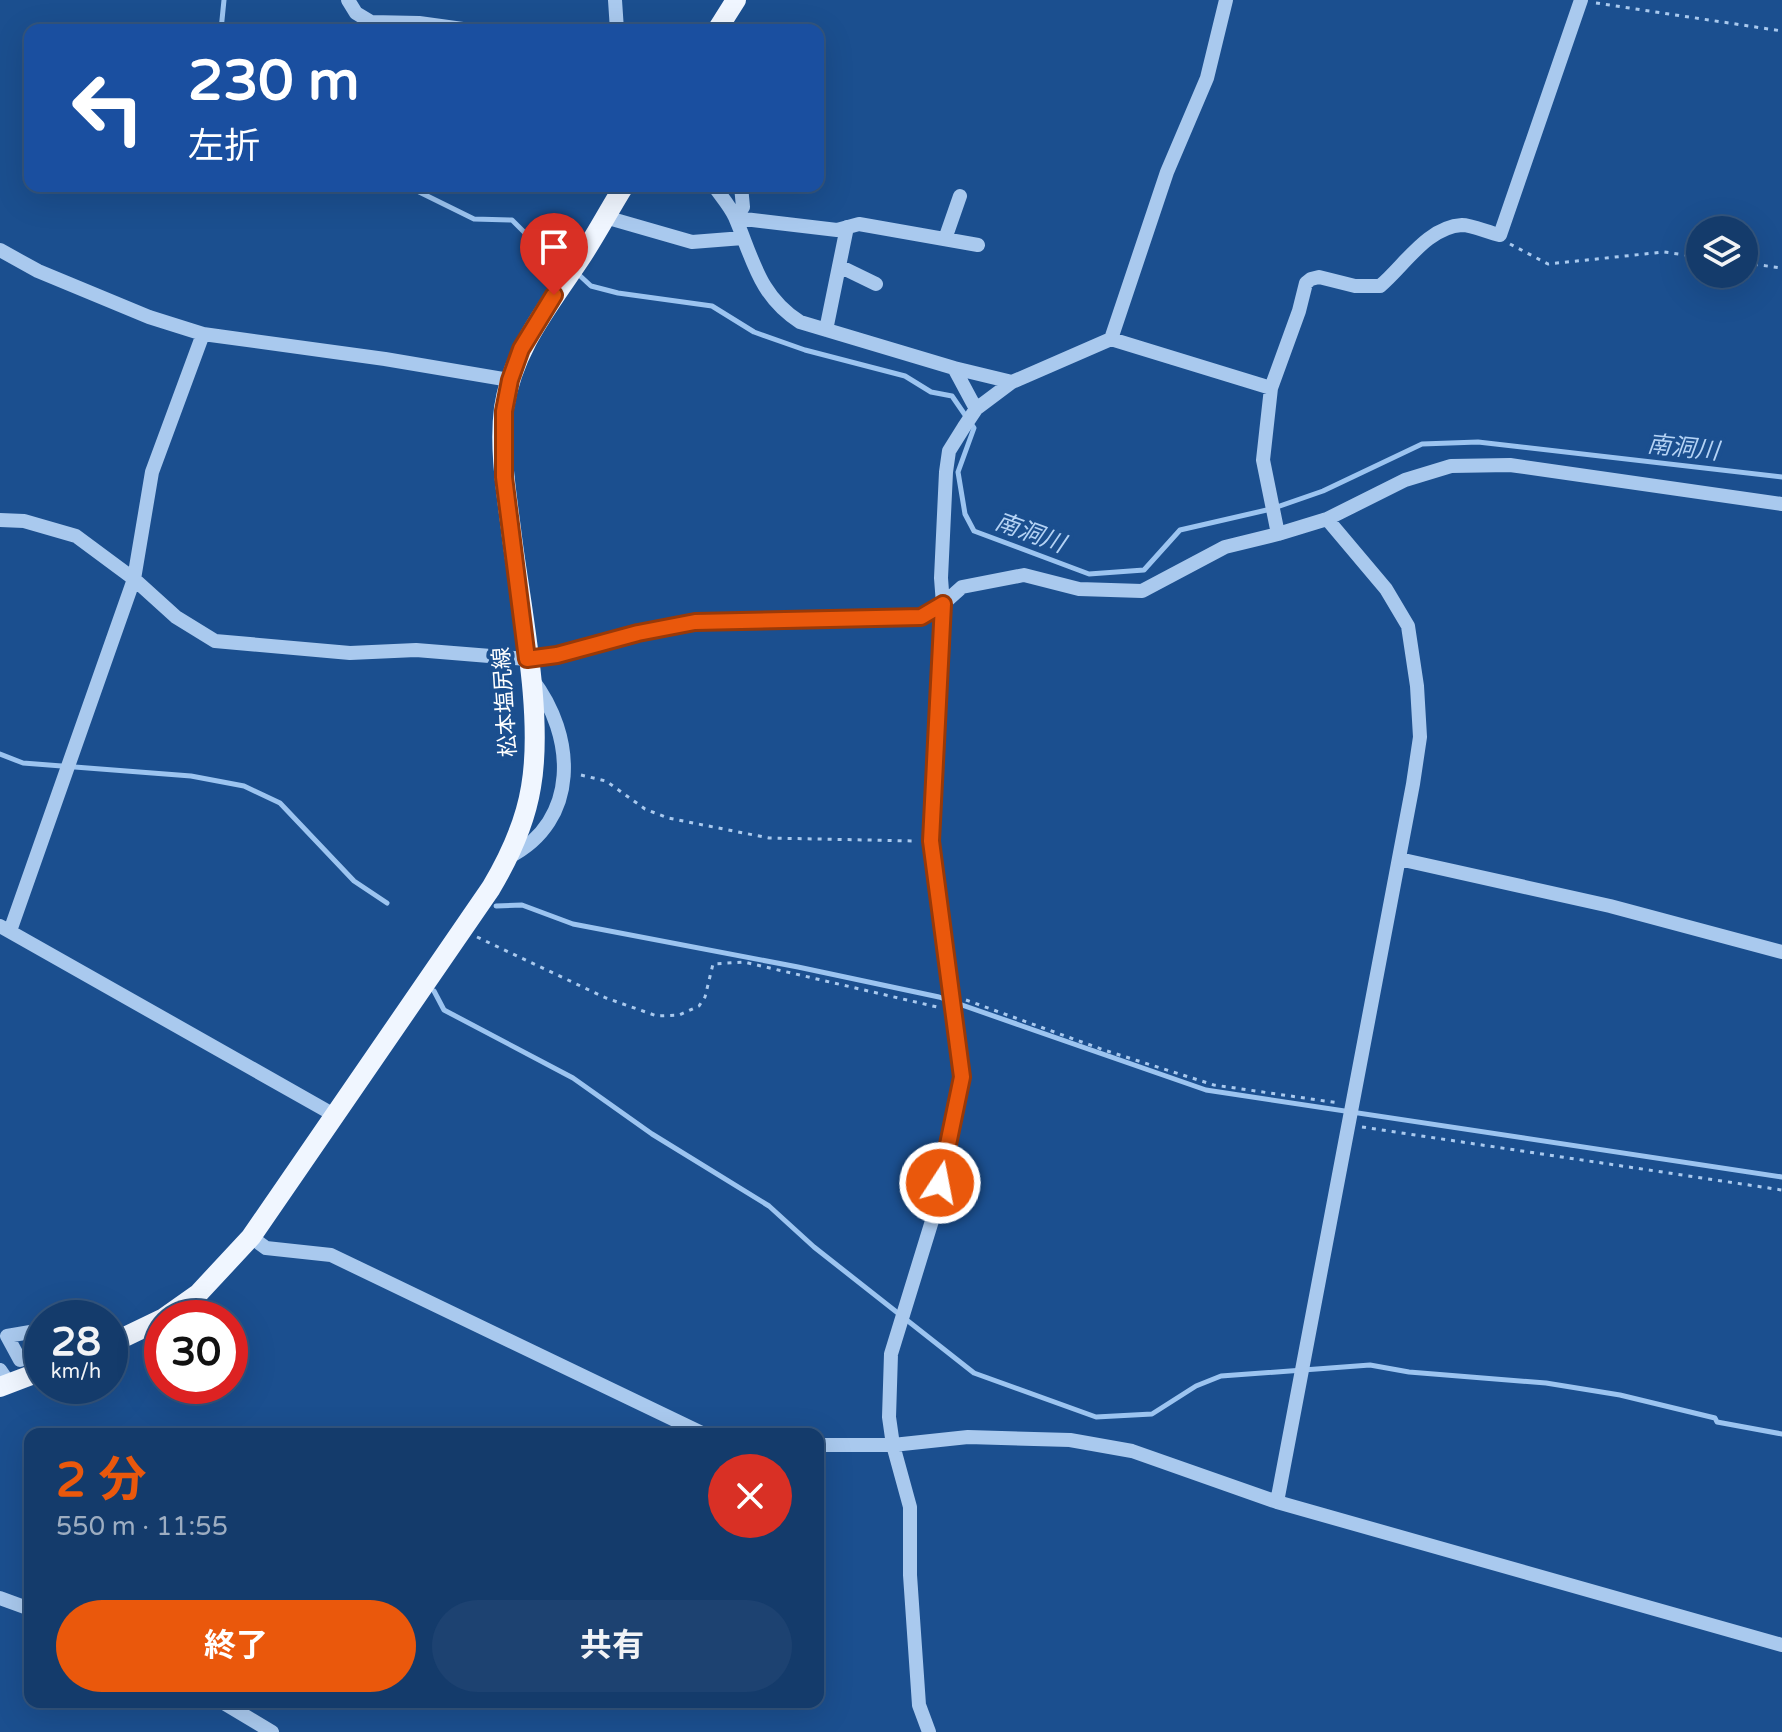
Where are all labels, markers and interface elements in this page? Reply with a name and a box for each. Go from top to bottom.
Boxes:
text: 230 m [188,48,359,115]
icon: left [56,56,160,160]
text: 左折 [188,125,260,168]
pin [520,213,588,295]
map controls [1686,216,1758,288]
button: layers [1686,216,1758,288]
icon: arrive [532,225,576,269]
water label: 南洞川 [1646,430,1723,466]
water label: 南洞川 [991,507,1072,560]
street label: 松本塩尻線 [488,646,522,758]
position arrow [898,1141,982,1225]
speed limit sign: 30 [144,1300,248,1404]
text: 28 [51,1318,101,1366]
text: km/h [51,1360,101,1384]
text: 2 分 [56,1452,147,1510]
button: close [708,1454,792,1538]
text: 550 m · 11:55 [56,1511,228,1542]
button: 終了 [56,1600,416,1692]
button: 共有 [432,1600,792,1692]

